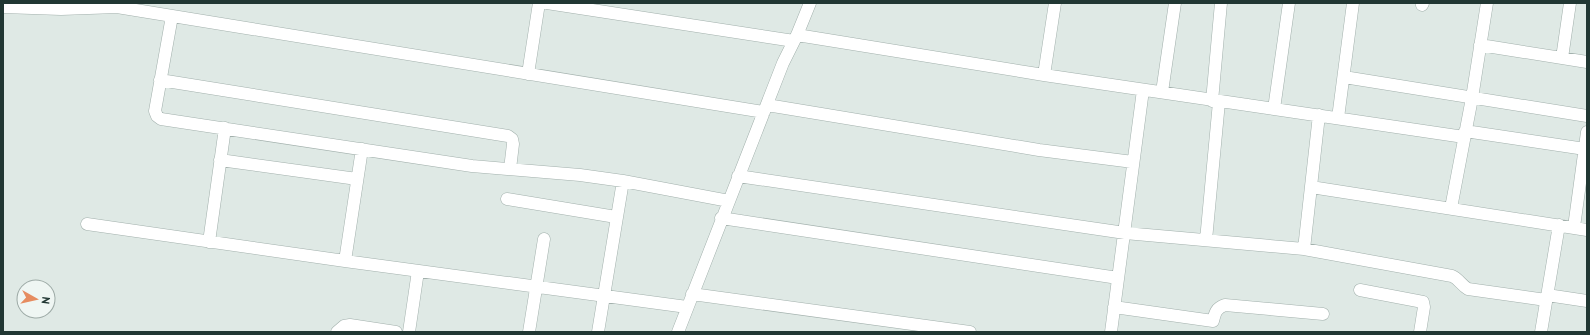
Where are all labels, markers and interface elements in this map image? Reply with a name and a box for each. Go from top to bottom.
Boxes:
north arrow [16,279,56,319]
text: N [38,296,53,305]

